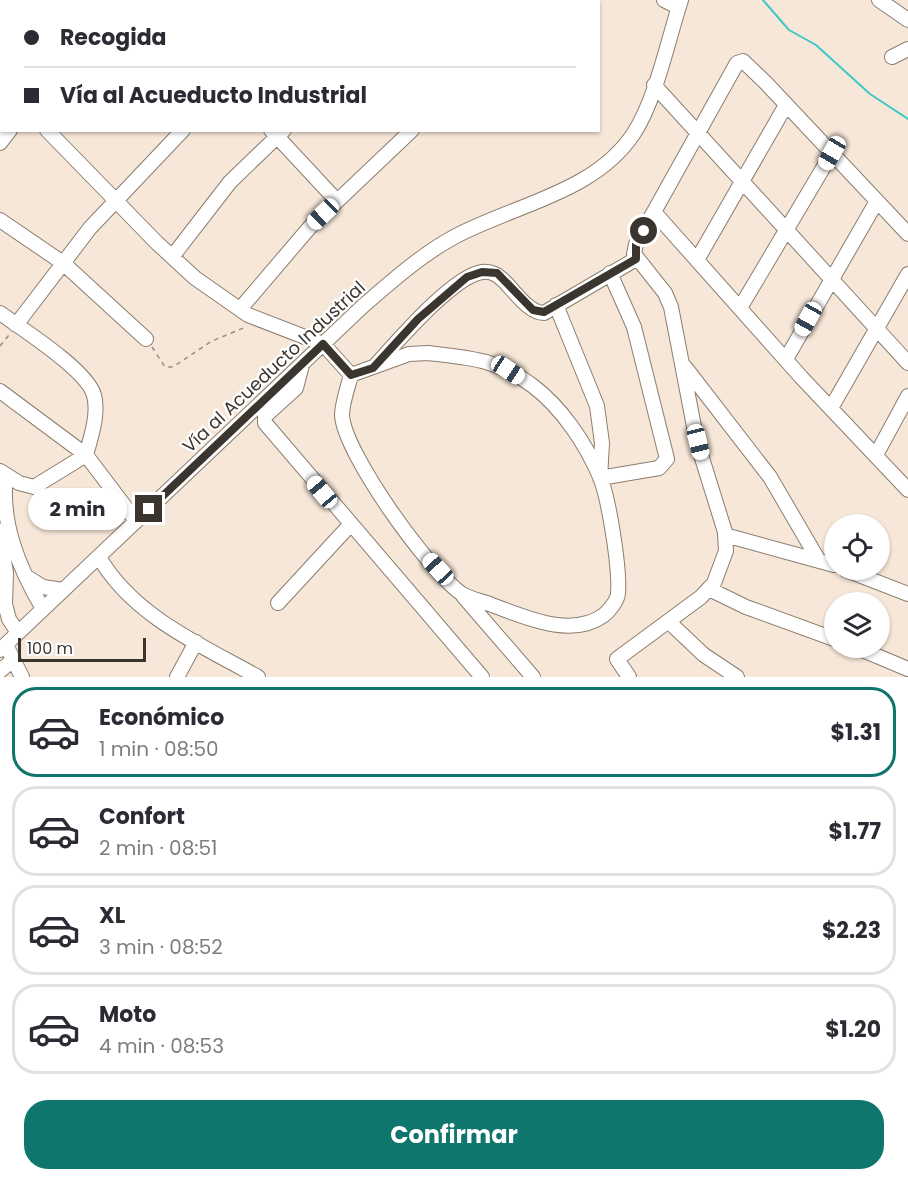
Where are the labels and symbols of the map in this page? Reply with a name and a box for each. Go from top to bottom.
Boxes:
car [815,133,849,173]
car [304,195,342,233]
route start [630,217,657,244]
street label: Vía al Acueducto Industrial [177,275,371,458]
car [791,299,825,339]
car [488,353,528,387]
car [685,422,711,462]
car [304,472,340,512]
callout: 2 min [29,488,128,530]
route end [135,495,162,522]
car [419,550,457,588]
scale bar [18,635,146,662]

